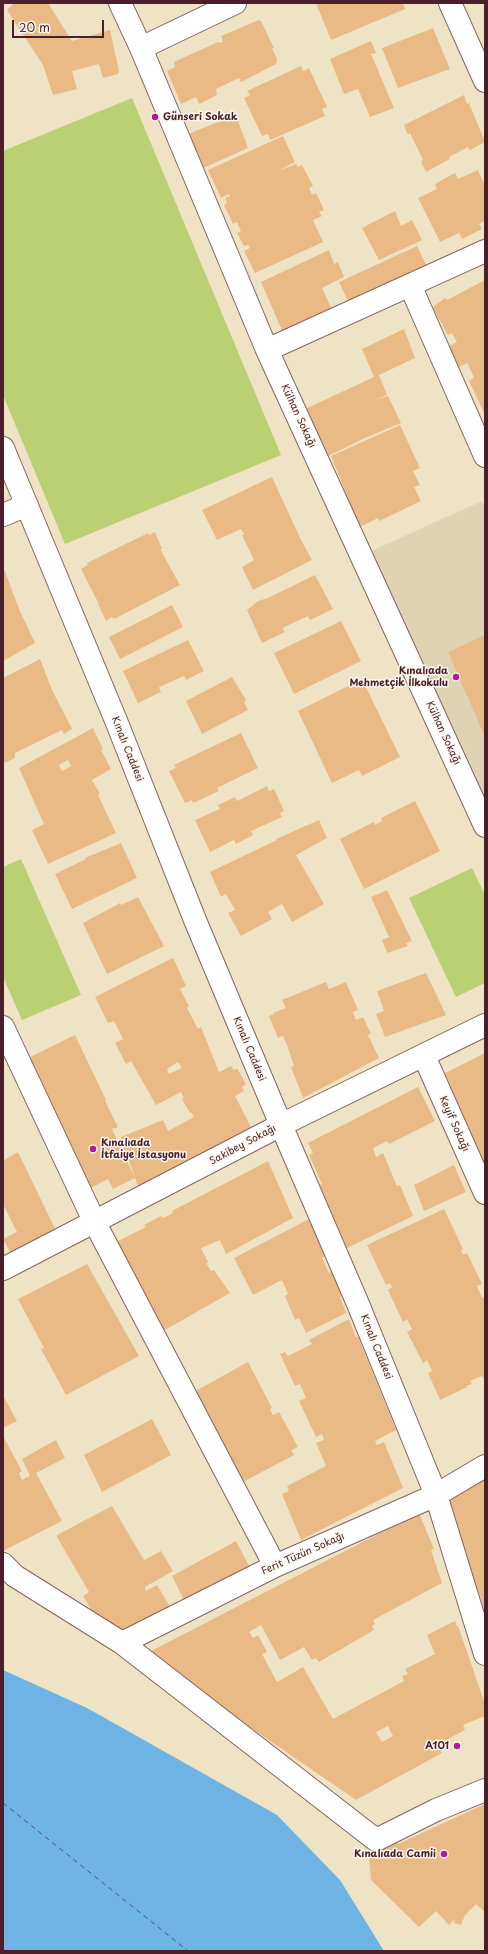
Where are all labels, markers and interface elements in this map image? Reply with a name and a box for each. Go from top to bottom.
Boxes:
scale bar [14,12,106,38]
text: 20 m [19,18,50,36]
place label: Günseri Sokak [163,111,237,123]
marker: Günseri Sokak [150,112,160,122]
street label: Külhan Sokağı [278,382,318,450]
place label: Kınalıada Mehmetçik İlkokulu [349,665,448,688]
marker: Kınalıada Mehmetçik İlkokulu [451,672,461,682]
street label: Külhan Sokağı [423,699,463,767]
street label: Kınalı Caddesi [109,715,145,783]
street label: Kınalı Caddesi [230,1015,268,1083]
street label: Keyif Sokağı [436,1094,472,1154]
street label: Sakibey Sokağı [208,1122,278,1168]
place label: Kınalıada İtfaiye İstasyonu [101,1137,186,1160]
marker: Kınalıada İtfaiye İstasyonu [88,1144,98,1154]
street label: Kınalı Caddesi [358,1313,394,1381]
street label: Ferit Tüzün Sokağı [260,1530,346,1578]
place label: A101 [425,1740,449,1752]
marker: A101 [452,1741,462,1751]
place label: Kınalıada Camii [354,1848,436,1860]
marker: Kınalıada Camii [439,1849,449,1859]

